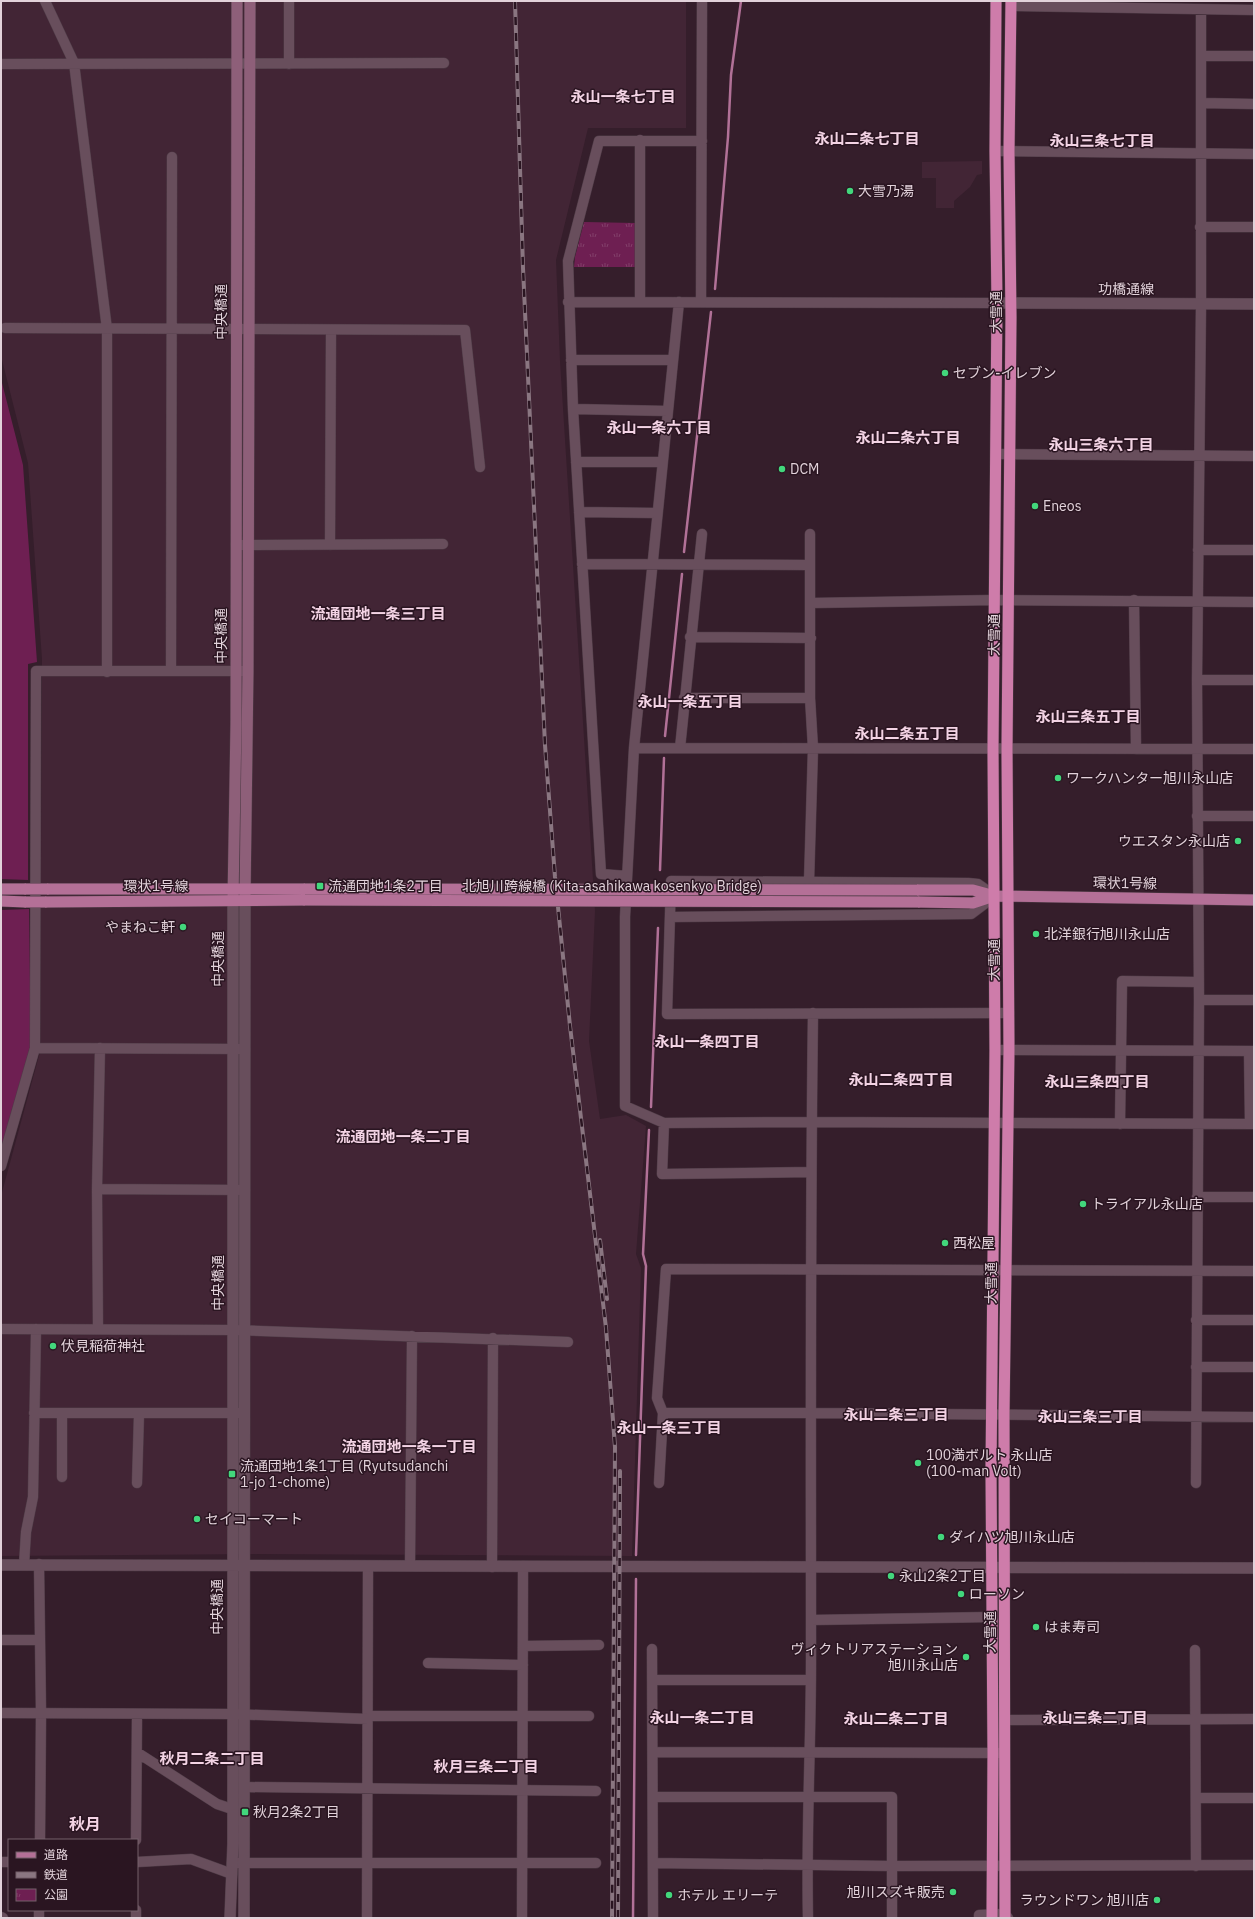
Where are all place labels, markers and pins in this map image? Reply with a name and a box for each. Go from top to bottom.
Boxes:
place label: 大雪乃湯 [858,182,914,200]
marker: 大雪乃湯 [845,186,855,196]
place label: セブン-イレブン [953,364,1057,382]
marker: セブン-イレブン [940,368,950,378]
place label: DCM [790,460,819,478]
marker: DCM [777,464,787,474]
place label: Eneos [1043,497,1082,515]
marker: Eneos [1030,501,1040,511]
place label: ワークハンター旭川永山店 [1066,769,1233,787]
marker: ワークハンター旭川永山店 [1053,773,1063,783]
place label: ウエスタン永山店 [1118,832,1230,850]
marker: ウエスタン永山店 [1233,836,1243,846]
place label: 流通団地1条2丁目 [328,877,443,895]
marker: 流通団地1条2丁目 [315,881,325,891]
place label: やまねこ軒 [105,918,175,936]
marker: やまねこ軒 [178,922,188,932]
place label: 北洋銀行旭川永山店 [1044,925,1170,943]
marker: 北洋銀行旭川永山店 [1031,929,1041,939]
place label: トライアル永山店 [1091,1195,1203,1213]
marker: トライアル永山店 [1078,1199,1088,1209]
place label: 西松屋 [953,1234,995,1252]
marker: 西松屋 [940,1238,950,1248]
place label: 伏見稲荷神社 [61,1337,145,1355]
marker: 伏見稲荷神社 [48,1341,58,1351]
place label: 100満ボルト 永山店 (100-man Volt) [926,1446,1053,1480]
place label: 流通団地1条1丁目 (Ryutsudanchi 1-jo 1-chome) [240,1457,448,1491]
marker: 100満ボルト 永山店 (100-man Volt) [913,1458,923,1468]
marker: 流通団地1条1丁目 (Ryutsudanchi 1-jo 1-chome) [227,1469,237,1479]
place label: セイコーマート [205,1510,303,1528]
marker: セイコーマート [192,1514,202,1524]
place label: ダイハツ旭川永山店 [949,1528,1075,1546]
marker: ダイハツ旭川永山店 [936,1532,946,1542]
place label: 永山2条2丁目 [899,1567,986,1585]
marker: 永山2条2丁目 [886,1571,896,1581]
place label: ローソン [969,1585,1025,1603]
marker: ローソン [956,1589,966,1599]
place label: はま寿司 [1044,1618,1100,1636]
marker: はま寿司 [1031,1622,1041,1632]
place label: ヴィクトリアステーション 旭川永山店 [790,1640,958,1674]
marker: ヴィクトリアステーション 旭川永山店 [961,1652,971,1662]
place label: 秋月2条2丁目 [253,1803,340,1821]
marker: 秋月2条2丁目 [240,1807,250,1817]
place label: 旭川スズキ販売 [847,1883,945,1901]
place label: ホテル エリーテ [677,1886,778,1904]
marker: 旭川スズキ販売 [948,1887,958,1897]
marker: ホテル エリーテ [664,1890,674,1900]
place label: ラウンドワン 旭川店 [1020,1891,1149,1909]
marker: ラウンドワン 旭川店 [1152,1895,1162,1905]

